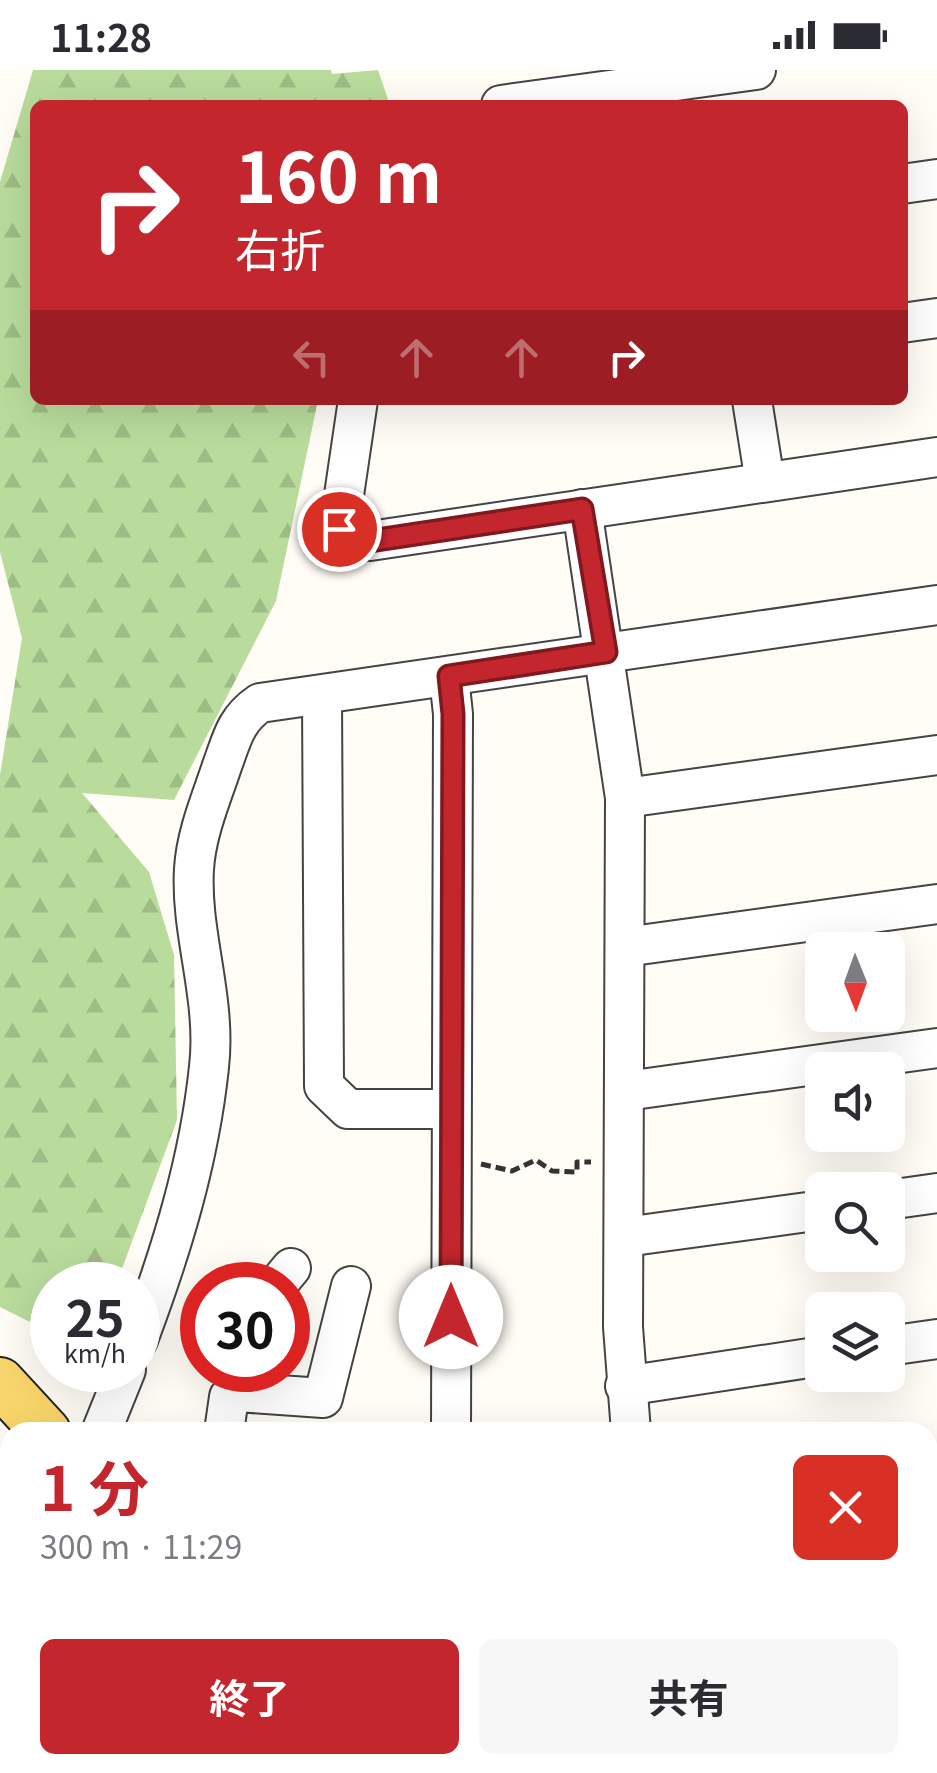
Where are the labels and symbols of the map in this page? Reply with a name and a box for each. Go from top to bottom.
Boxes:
pin [297,487,382,572]
north arrow [805,932,905,1032]
speed limit sign: 30 [180,1262,310,1392]
position arrow [399,1265,503,1369]

